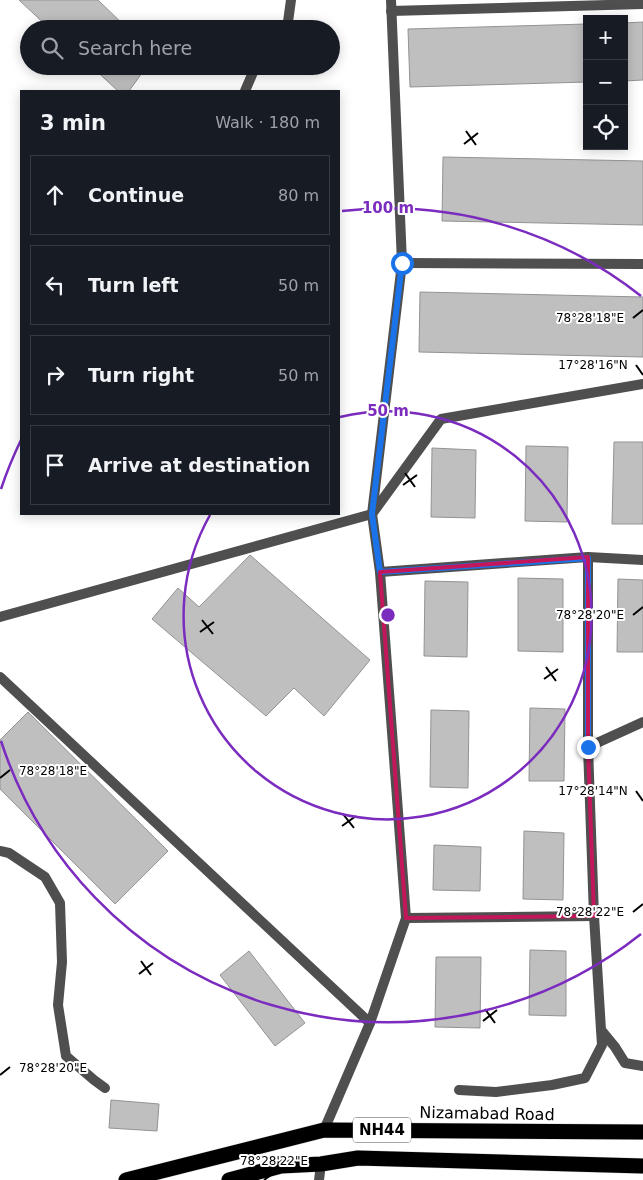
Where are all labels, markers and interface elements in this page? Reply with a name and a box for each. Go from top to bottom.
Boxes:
map controls [583,15,628,150]
button: + [583,15,628,60]
search box [20,20,340,75]
icon: search [38,34,66,62]
text: Search here [78,37,192,59]
button: − [583,60,628,105]
button: locate [583,105,628,150]
text: 3 min [40,111,106,135]
text: Walk · 180 m [215,113,320,132]
icon: ahead [41,181,69,209]
text: Continue [88,184,184,206]
text: 80 m [278,186,319,205]
text: 100 m [362,199,414,217]
route start [391,252,414,275]
icon: left [41,271,69,299]
text: Turn left [88,274,179,296]
text: 50 m [278,276,319,295]
text: 78°28'18"E [556,311,624,325]
text: 17°28'16"N [558,358,628,372]
icon: right [41,361,69,389]
text: Turn right [88,364,194,386]
text: 50 m [278,366,319,385]
text: 50 m [367,402,409,420]
icon: arrive [41,451,69,479]
text: Arrive at destination [88,454,310,476]
centre of rings [379,606,397,624]
text: 78°28'20"E [556,608,624,622]
route end [577,736,600,759]
text: 78°28'18"E [19,764,87,778]
text: 17°28'14"N [558,784,628,798]
text: 78°28'22"E [556,905,624,919]
text: 78°28'20"E [19,1061,87,1075]
street label: Nizamabad Road [419,1103,555,1124]
road number: NH44 [353,1118,411,1142]
text: 78°28'22"E [240,1154,308,1168]

